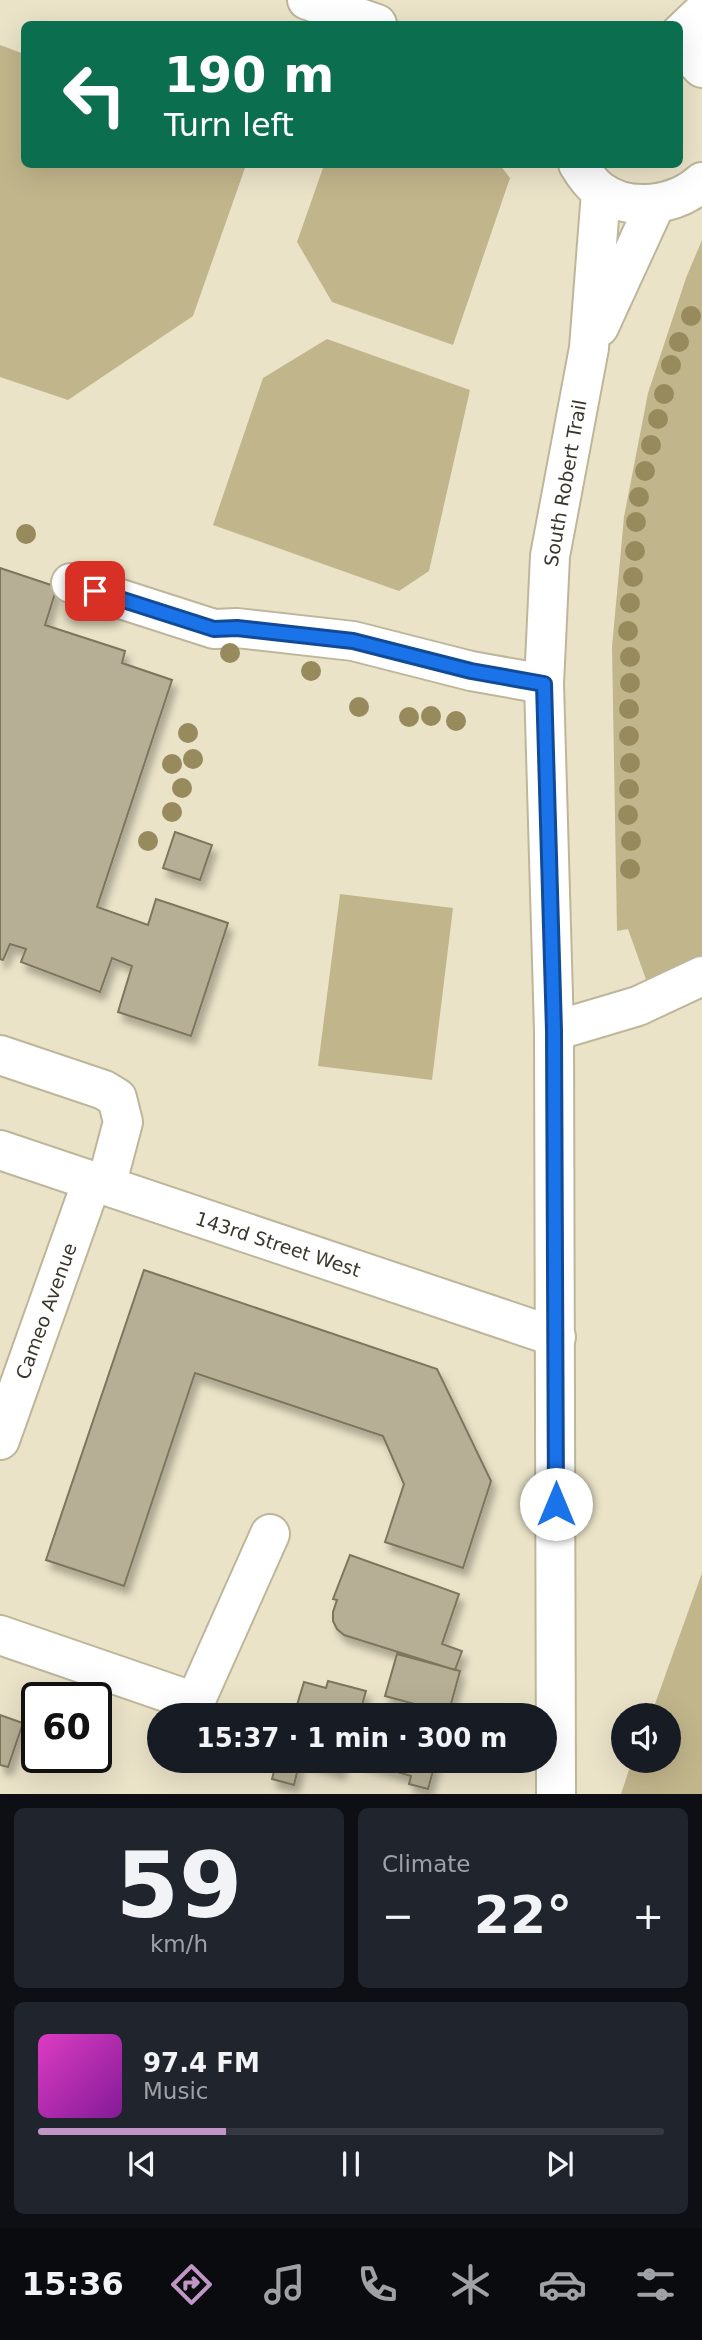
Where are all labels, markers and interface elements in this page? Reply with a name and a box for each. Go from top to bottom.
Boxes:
text: 190 m [164,47,334,104]
icon: left [49,49,140,140]
text: Turn left [164,106,294,144]
street label: South Robert Trail [539,398,591,568]
pin [65,561,125,621]
icon: arrive [76,572,114,610]
street label: 143rd Street West [193,1207,363,1281]
street label: Cameo Avenue [11,1240,81,1382]
position arrow [519,1467,593,1541]
speed limit sign: 60 [21,1682,112,1773]
map controls [611,1703,681,1773]
button: sound [611,1703,681,1773]
text: 15:37 · 1 min · 300 m [197,1723,507,1753]
text: 59 [116,1833,242,1938]
text: Climate [382,1851,471,1877]
text: 22° [474,1885,572,1945]
text: − [382,1894,414,1938]
text: + [632,1894,664,1938]
text: km/h [150,1931,208,1957]
text: 97.4 FM [143,2048,260,2078]
text: Music [143,2078,208,2104]
icon: previous [123,2145,161,2183]
icon: pause [332,2145,370,2183]
icon: next [541,2145,579,2183]
icon: directions [167,2260,216,2309]
icon: music [260,2260,309,2309]
icon: phone [353,2260,402,2309]
icon: climate [446,2260,495,2309]
icon: car [538,2260,587,2309]
icon: filters [631,2260,680,2309]
text: 15:36 [22,2265,124,2303]

